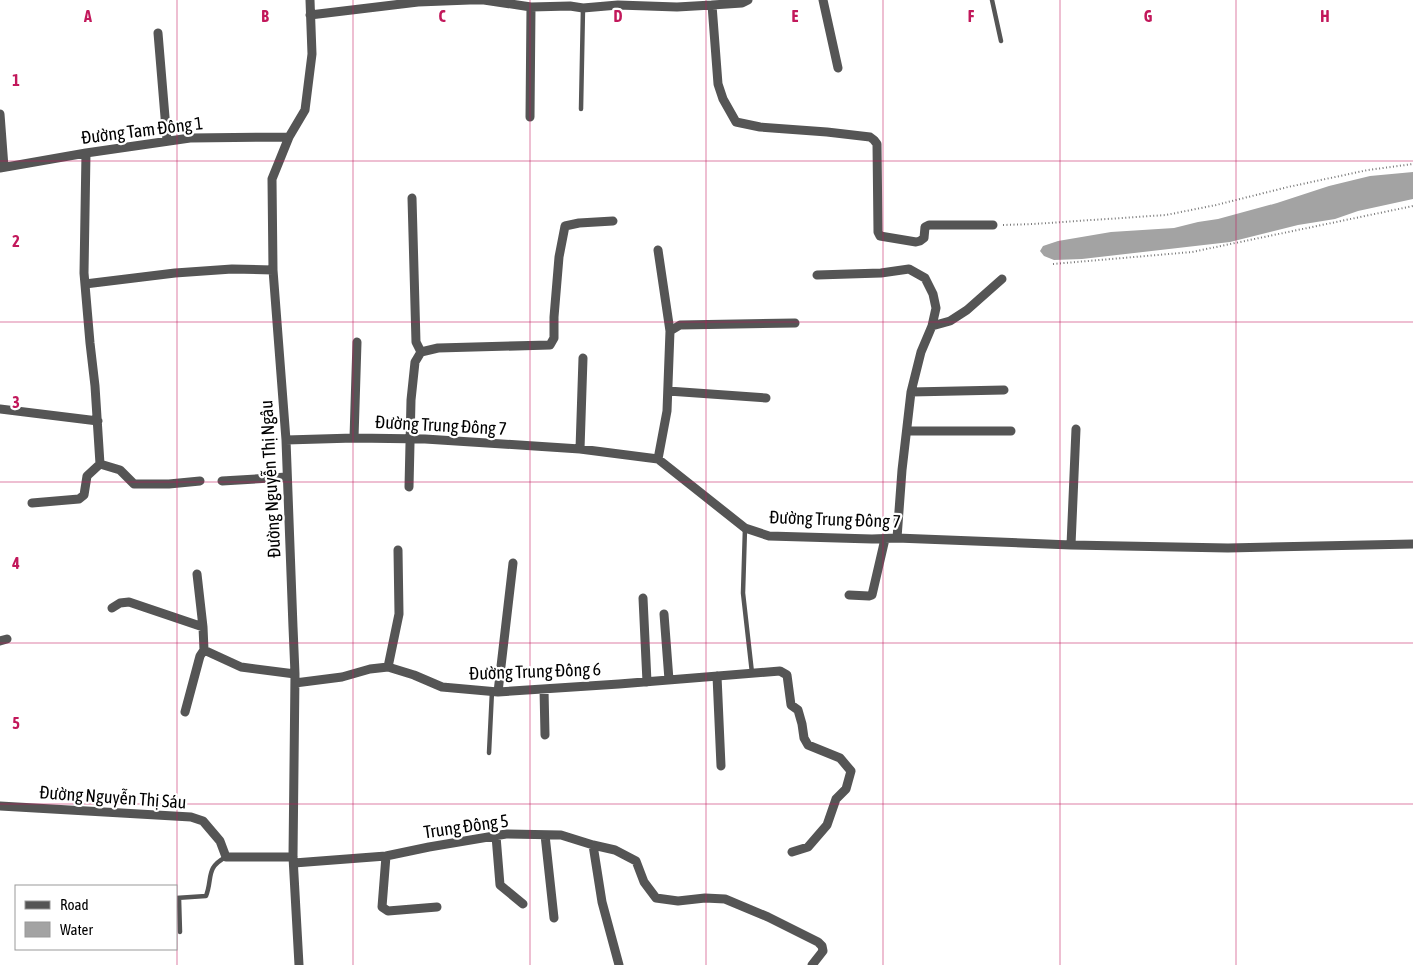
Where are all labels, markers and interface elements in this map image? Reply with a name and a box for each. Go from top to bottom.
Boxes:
text: A [83,7,92,25]
text: B [261,7,269,25]
text: C [438,7,446,25]
text: D [614,7,623,25]
text: E [792,7,799,25]
text: F [968,7,975,25]
text: G [1144,7,1153,25]
text: H [1320,7,1330,25]
text: 1 [12,71,20,89]
street label: Đường Tam Đông 1 [80,112,204,148]
text: 2 [12,232,20,250]
text: 3 [12,393,20,411]
street label: Đường Nguyễn Thị Ngâu [255,400,285,558]
street label: Đường Trung Đông 7 [375,411,507,439]
street label: Đường Trung Đông 7 [769,506,901,532]
text: 4 [11,554,20,572]
street label: Đường Trung Đông 6 [469,658,601,684]
text: 5 [12,714,20,732]
street label: Đường Nguyễn Thị Sáu [39,781,187,813]
street label: Trung Đông 5 [422,810,510,842]
legend [15,885,178,950]
text: Road [60,896,89,913]
text: Water [60,921,93,938]

